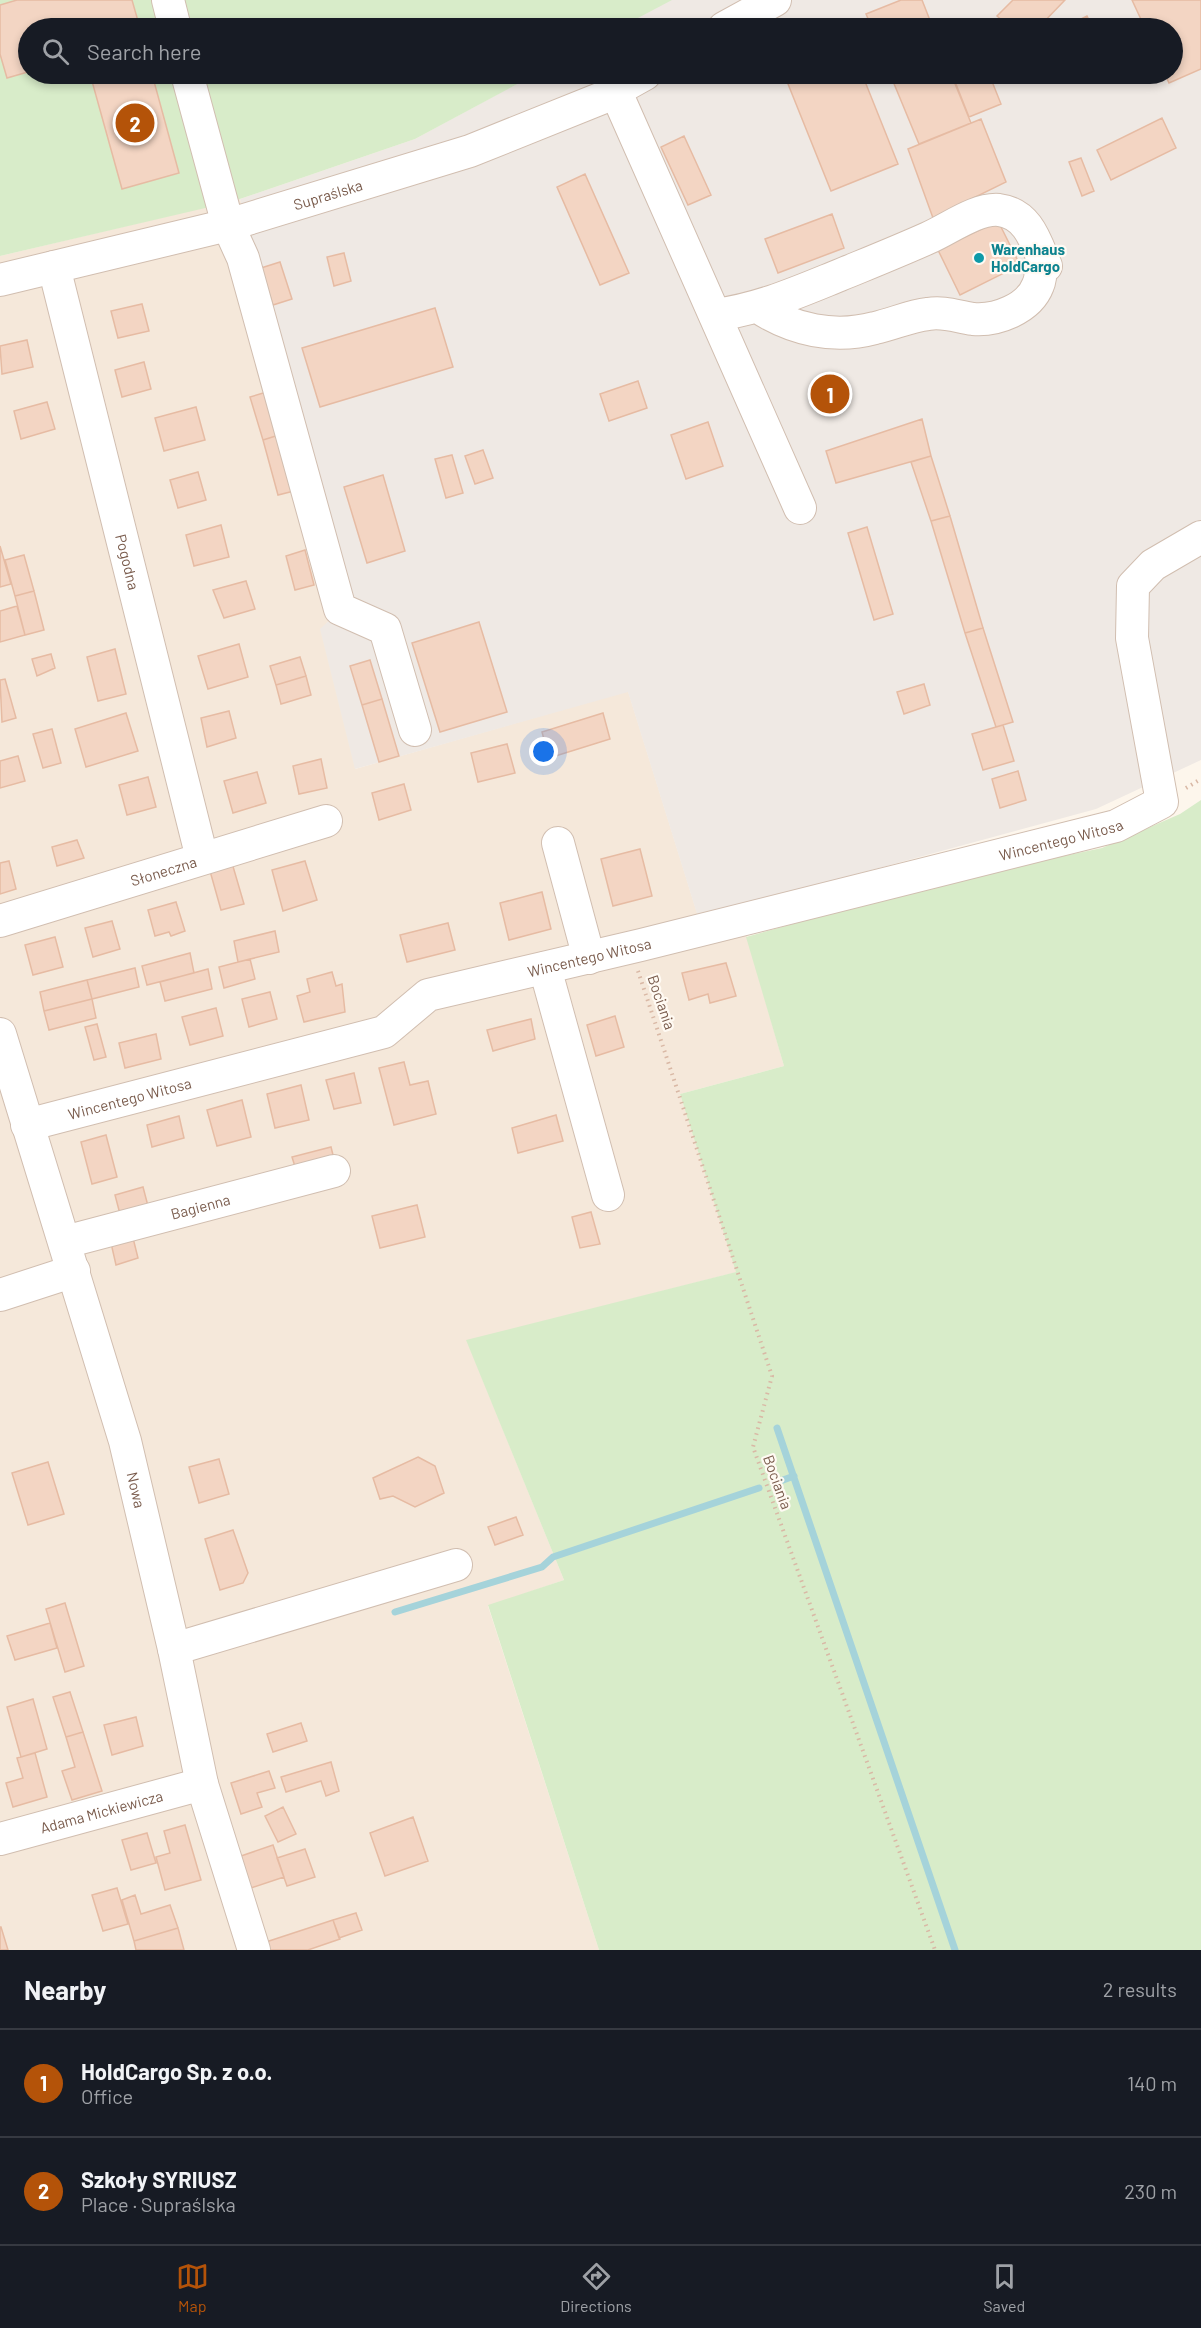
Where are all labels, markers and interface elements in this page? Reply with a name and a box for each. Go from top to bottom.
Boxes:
search box [18,18,1183,84]
icon: search [39,35,72,68]
text: Search here [87,38,201,64]
pin: 2 [116,100,154,146]
street label: Supraślska [291,175,365,213]
place label: Warenhaus HoldCargo [991,240,1065,275]
marker: Warenhaus HoldCargo [972,251,986,265]
pin: 1 [810,372,850,416]
street label: Pogodna [112,532,144,592]
your location [529,737,558,766]
street label: Wincentego Witosa [997,815,1126,864]
street label: Słoneczna [128,852,199,889]
street label: Wincentego Witosa [526,934,653,980]
street label: Bociania [644,972,680,1032]
street label: Wincentego Witosa [66,1074,193,1123]
street label: Bagienna [169,1190,232,1223]
street label: Bociania [760,1452,796,1512]
street label: Nowa [124,1470,149,1510]
street label: Adama Mickiewicza [38,1786,165,1837]
text: Nearby [24,1974,106,2005]
text: 2 results [1103,1977,1177,2001]
text: HoldCargo Sp. z o.o. [81,2058,272,2084]
text: 1 [40,2071,47,2095]
text: 140 m [1127,2071,1177,2095]
text: Office [81,2084,133,2108]
text: Szkoły SYRIUSZ [81,2166,237,2192]
text: 2 [38,2179,49,2203]
text: 230 m [1124,2179,1177,2203]
text: Place · Supraślska [81,2192,236,2216]
tab: Map [176,2260,209,2315]
tab: Directions [560,2260,632,2315]
tab: Saved [983,2260,1025,2315]

